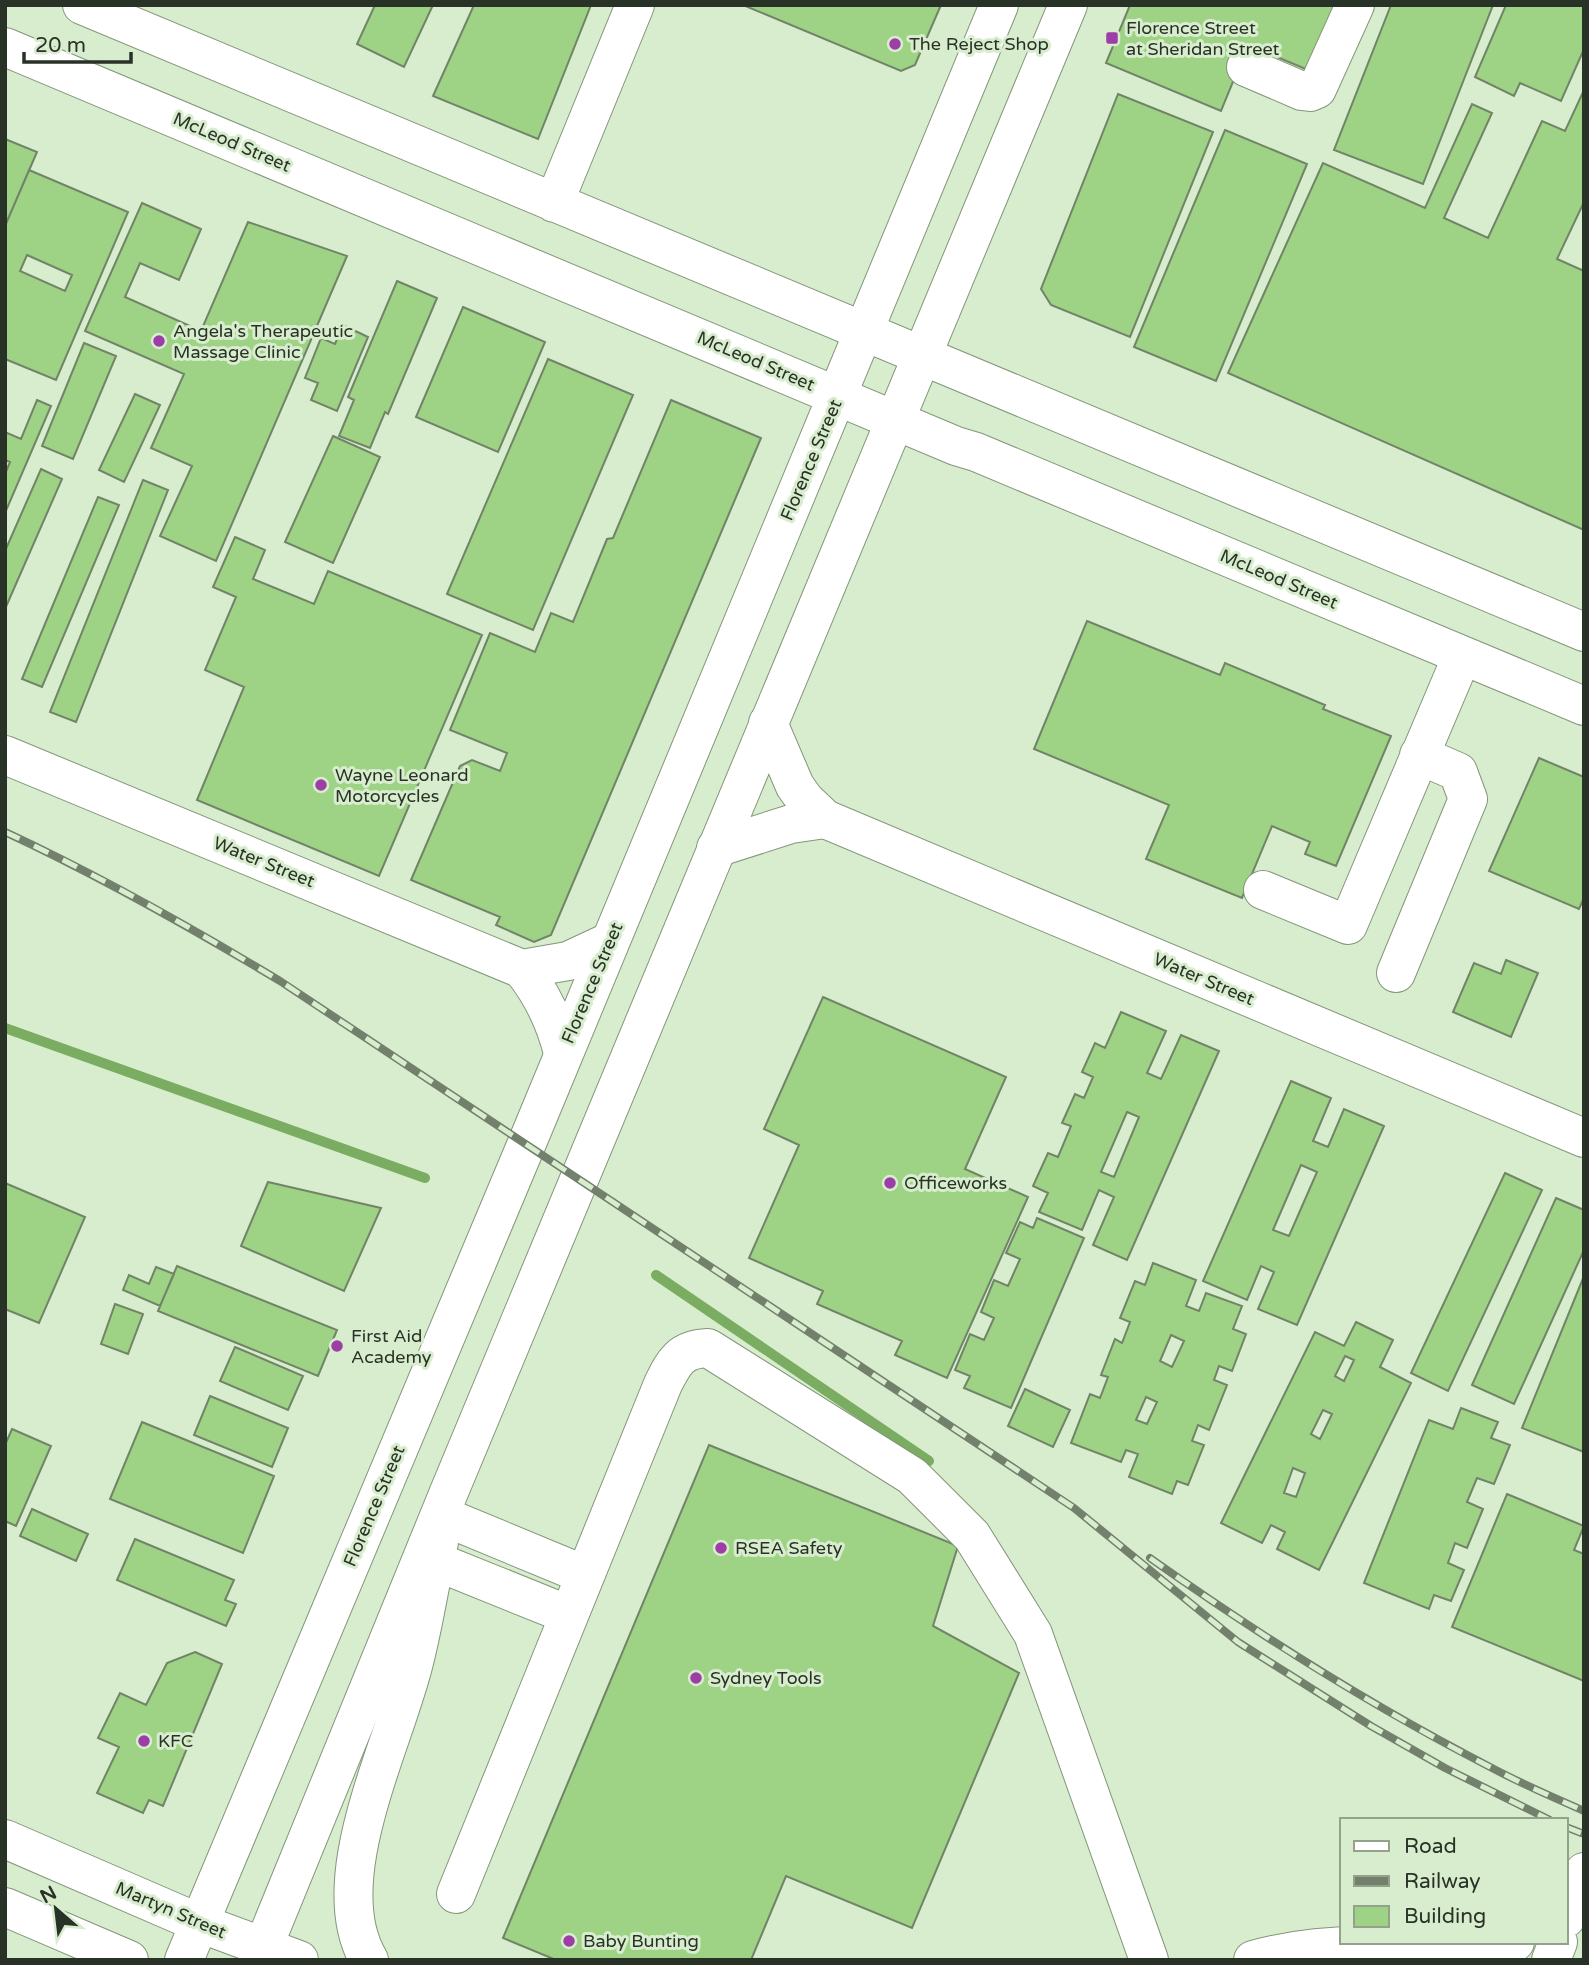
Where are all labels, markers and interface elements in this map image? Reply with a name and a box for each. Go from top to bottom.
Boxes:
place label: Florence Street at Sheridan Street [1126,17,1280,60]
scale bar [24,21,131,65]
marker: Florence Street at Sheridan Street [1104,30,1120,46]
text: 20 m [35,33,86,58]
place label: The Reject Shop [909,33,1049,55]
marker: The Reject Shop [887,36,903,52]
street label: McLeod Street [170,107,294,177]
place label: Angela's Therapeutic Massage Clinic [173,320,353,363]
street label: McLeod Street [694,326,818,396]
marker: Angela's Therapeutic Massage Clinic [151,333,167,349]
street label: Florence Street [776,396,847,524]
street label: McLeod Street [1217,544,1341,614]
place label: Wayne Leonard Motorcycles [335,764,469,807]
marker: Wayne Leonard Motorcycles [313,777,329,793]
street label: Water Street [210,832,318,892]
street label: Florence Street [557,919,628,1047]
street label: Water Street [1150,948,1258,1010]
place label: Officeworks [904,1172,1007,1194]
marker: Officeworks [882,1175,898,1191]
place label: First Aid Academy [351,1325,432,1368]
marker: First Aid Academy [329,1338,345,1354]
street label: Florence Street [339,1442,410,1570]
place label: RSEA Safety [735,1537,843,1559]
marker: RSEA Safety [713,1540,729,1556]
place label: Sydney Tools [710,1667,822,1689]
marker: Sydney Tools [688,1670,704,1686]
place label: KFC [158,1730,193,1752]
marker: KFC [136,1733,152,1749]
legend [1340,1818,1568,1944]
text: Road [1404,1834,1457,1859]
text: Railway [1404,1869,1481,1894]
north arrow [21,1874,91,1944]
street label: Martyn Street [112,1877,230,1943]
text: N [37,1882,60,1908]
text: Building [1404,1904,1486,1929]
place label: Baby Bunting [583,1930,699,1952]
marker: Baby Bunting [561,1933,577,1949]

